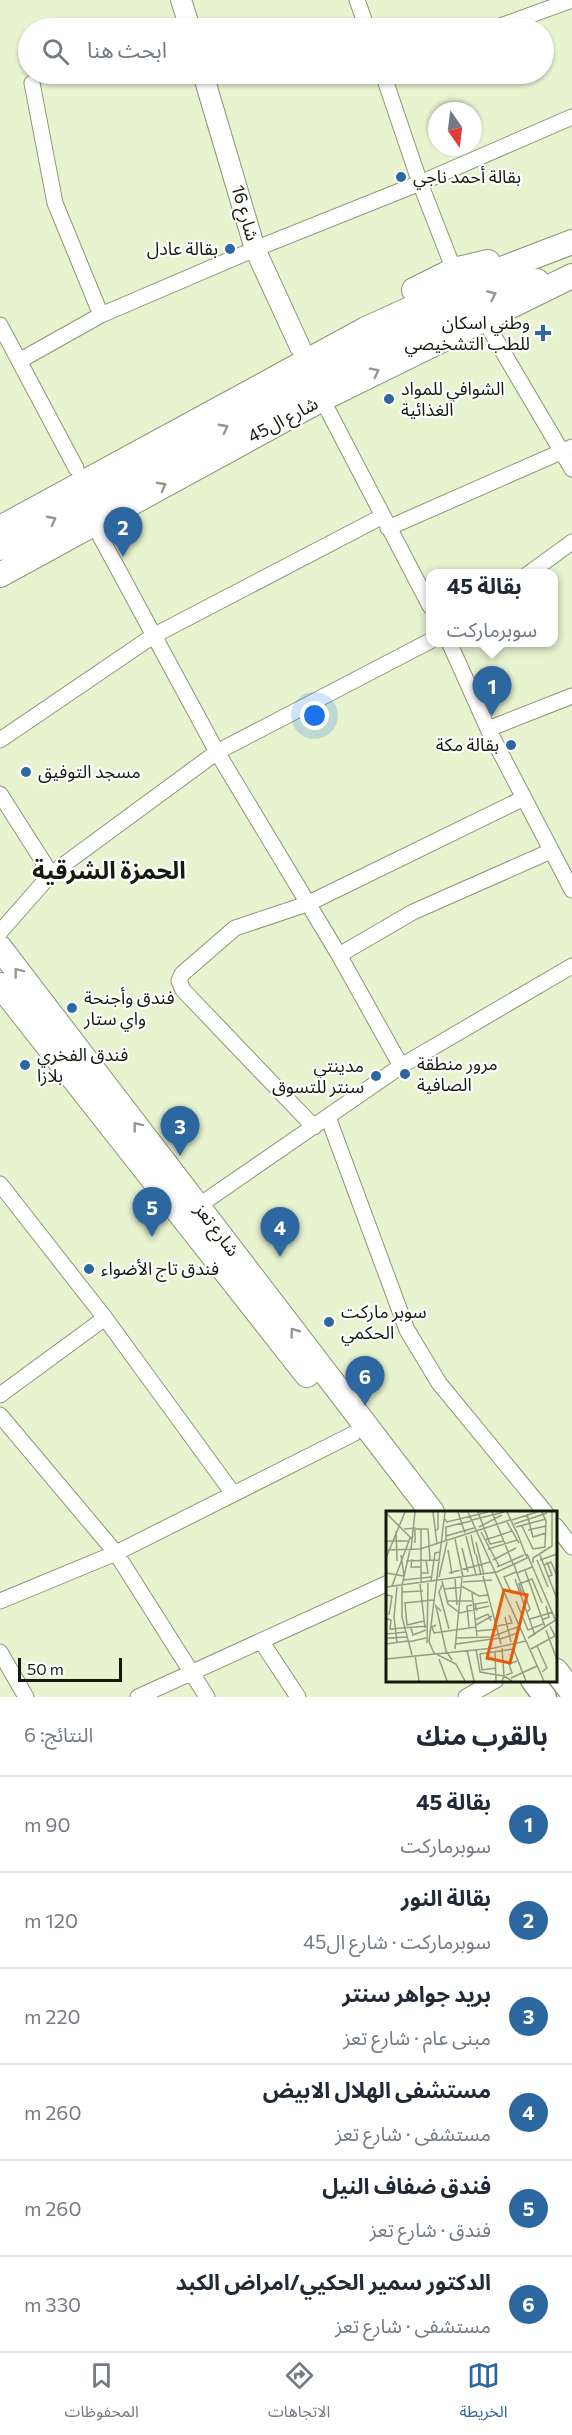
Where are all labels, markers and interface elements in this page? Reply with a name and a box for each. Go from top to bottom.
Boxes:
search box [18,18,554,84]
icon: search [39,35,72,68]
text: ابحث هنا [87,36,167,63]
north arrow [428,102,482,156]
place label: بقالة أحمد ناجي [413,165,521,190]
marker: بقالة أحمد ناجي [394,170,408,184]
street label: شارع 16 [224,182,264,244]
place label: بقالة عادل [147,237,218,260]
marker: بقالة عادل [223,242,237,256]
one-way arrow [486,290,497,302]
place label: وطني اسكان للطب التشخيصي [405,311,530,357]
marker: وطني اسكان للطب التشخيصي [534,324,552,342]
one-way arrow [368,368,379,380]
place label: الشوافي للمواد الغذائية [401,377,505,420]
street label: شارع ال45 [244,391,323,450]
marker: الشوافي للمواد الغذائية [382,392,396,406]
one-way arrow [218,424,229,436]
one-way arrow [155,482,166,493]
pin: 2 [104,508,142,557]
one-way arrow [45,516,56,527]
popup [426,569,558,647]
text: بقالة 45 [447,572,522,599]
text: سوبرماركت [447,617,537,641]
pin: 1 [472,666,512,716]
your location [300,701,329,730]
place label: بقالة مكة [436,733,499,755]
marker: بقالة مكة [504,738,518,752]
place label: مسجد التوفيق [38,760,141,783]
marker: مسجد التوفيق [19,765,33,779]
district label: الحمزة الشرقية [32,855,186,885]
one-way arrow [15,968,26,979]
place label: فندق وأجنحة واي ستار [83,986,174,1032]
marker: فندق وأجنحة واي ستار [65,1001,79,1015]
place label: فندق الفخري بلازا [37,1043,128,1087]
place label: مرور منطقة الصافية [417,1052,498,1095]
place label: مدينتي سنتر للتسوق [272,1054,364,1098]
marker: فندق الفخري بلازا [18,1058,32,1072]
marker: مرور منطقة الصافية [398,1067,412,1081]
marker: مدينتي سنتر للتسوق [369,1069,383,1083]
pin: 3 [160,1106,200,1156]
one-way arrow [134,1122,145,1133]
pin: 5 [132,1188,172,1237]
street label: شارع تعز [187,1198,245,1263]
pin: 4 [260,1208,300,1257]
place label: فندق تاج الأضواء [101,1257,219,1282]
marker: فندق تاج الأضواء [82,1262,96,1276]
place label: سوبر ماركت الحكمي [341,1300,427,1346]
marker: سوبر ماركت الحكمي [322,1315,336,1329]
one-way arrow [291,1328,302,1339]
pin: 6 [346,1356,385,1406]
inset map [386,1511,557,1682]
scale bar [18,1655,122,1682]
text: 50 m [27,1659,64,1678]
text: بالقرب منك [416,1719,548,1750]
text: النتائج: 6 [24,1722,93,1746]
text: بقالة 45 [416,1788,491,1815]
text: 90 m [24,1812,71,1836]
text: 1 [524,1812,533,1836]
text: سوبرماركت [400,1833,491,1857]
text: بقالة النور [401,1884,491,1911]
text: 120 m [24,1908,78,1932]
text: 2 [523,1908,534,1932]
text: سوبرماركت · شارع ال45 [303,1929,491,1953]
text: بريد جواهر سنتر [342,1980,491,2007]
text: 220 m [24,2004,80,2028]
text: 3 [523,2004,534,2028]
text: مبنى عام · شارع تعز [343,2025,491,2049]
text: مستشفى الهلال الابيض [263,2076,491,2103]
text: 260 m [24,2100,82,2124]
text: 4 [522,2100,535,2124]
text: مستشفى · شارع تعز [335,2121,491,2145]
text: فندق ضفاف النيل [322,2172,491,2199]
text: 260 m [24,2196,82,2220]
text: 5 [523,2196,534,2220]
text: فندق · شارع تعز [370,2217,491,2241]
text: الدكتور سمير الحكيي/امراض الكبد [175,2268,491,2295]
text: 330 m [24,2292,81,2316]
text: 6 [522,2292,535,2316]
text: مستشفى · شارع تعز [335,2313,491,2337]
tab: المحفوظات [65,2359,139,2429]
tab: الاتجاهات [268,2359,330,2429]
tab: الخريطة [460,2359,507,2429]

